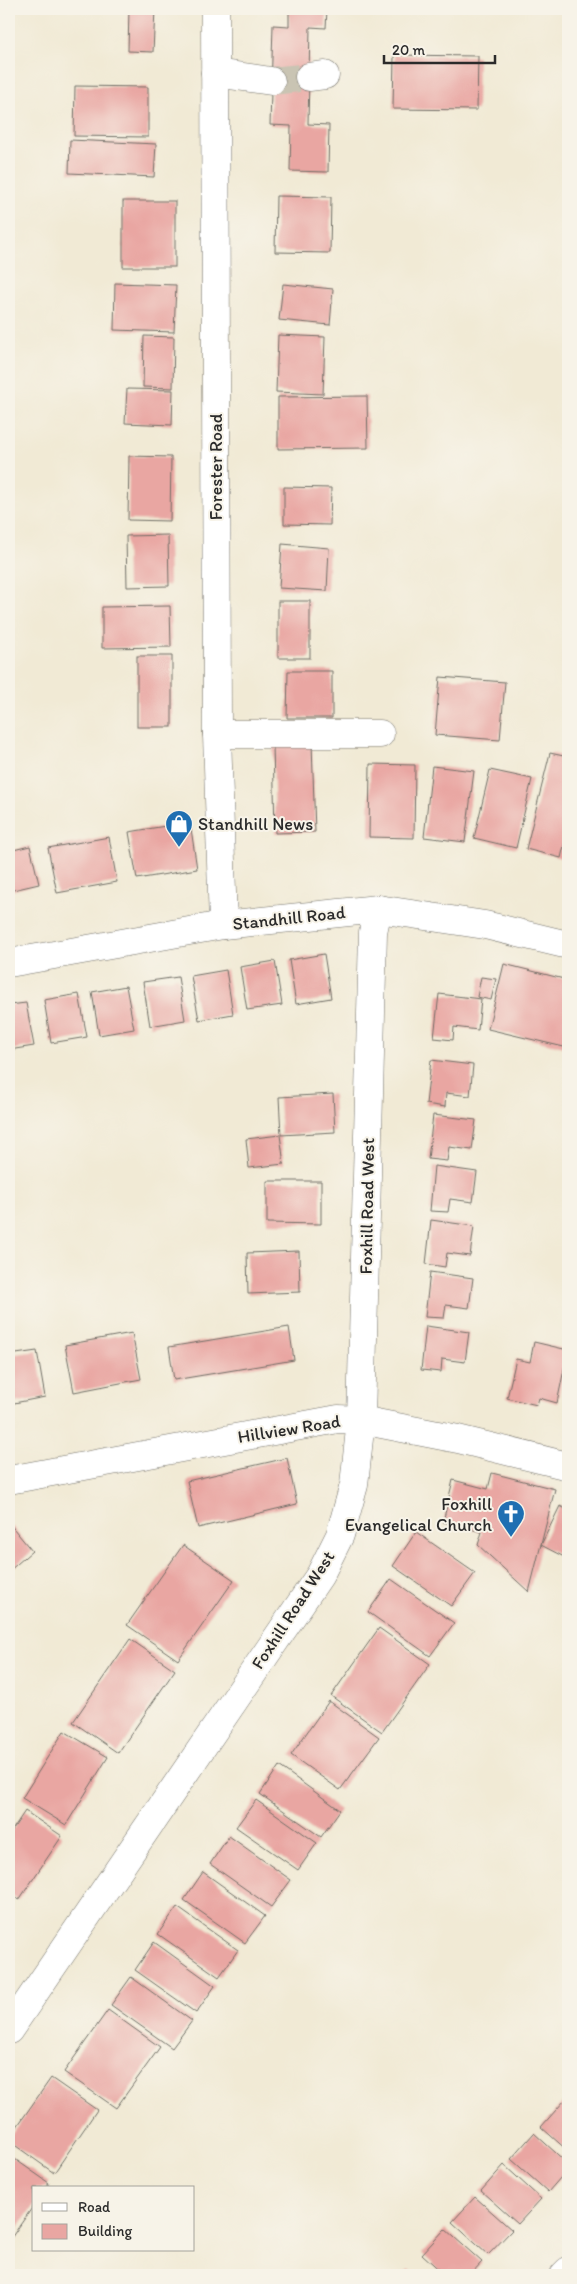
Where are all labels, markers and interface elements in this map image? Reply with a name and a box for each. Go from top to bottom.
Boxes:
scale bar [384,32,496,64]
text: 20 m [392,41,426,59]
street label: Forester Road [205,413,227,520]
shop icon: Standhill News [164,809,194,848]
place label: Standhill News [198,813,313,835]
street label: Standhill Road [231,901,347,935]
street label: Foxhill Road West [355,1137,379,1275]
street label: Hillview Road [236,1410,342,1448]
place label: Foxhill Evangelical Church [345,1493,492,1536]
church icon: Foxhill Evangelical Church [496,1499,526,1538]
street label: Foxhill Road West [247,1546,340,1673]
legend [32,2186,195,2252]
text: Road [78,2198,111,2216]
text: Building [78,2222,132,2240]

